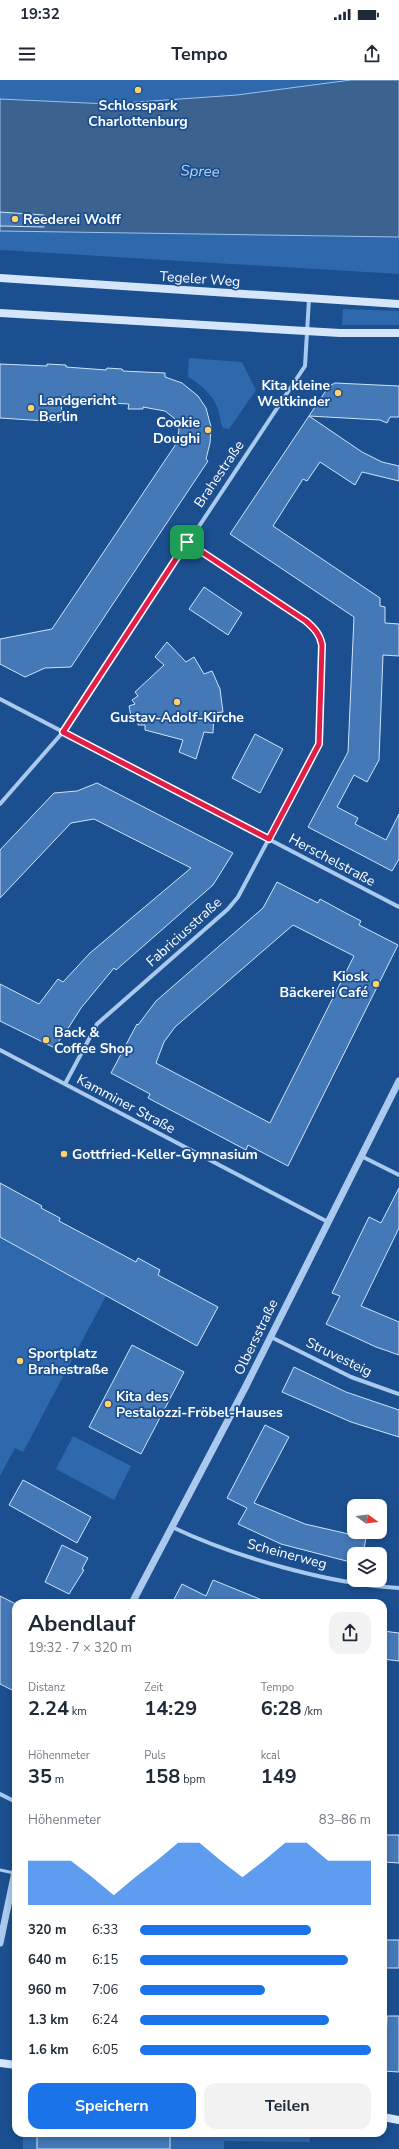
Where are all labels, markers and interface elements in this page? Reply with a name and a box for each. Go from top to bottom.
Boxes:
text: 19:32 [20,4,60,24]
text: Tempo [171,42,228,66]
icon: menu [16,43,38,65]
icon: share [361,43,383,65]
marker: Schlosspark Charlottenburg [133,85,143,95]
place label: Schlosspark Charlottenburg [88,96,188,131]
water label: Spree [180,160,220,182]
place label: Reederei Wolff [23,210,122,229]
marker: Reederei Wolff [10,214,20,224]
street label: Tegeler Weg [159,267,241,291]
place label: Kita kleine Weltkinder [257,376,330,411]
marker: Kita kleine Weltkinder [333,388,343,398]
place label: Landgericht Berlin [39,391,117,426]
marker: Landgericht Berlin [26,403,36,413]
place label: Cookie Doughi [153,413,200,448]
marker: Cookie Doughi [203,425,213,435]
street label: Brahestraße [190,437,248,511]
pin [170,525,204,559]
icon: arrive [176,531,198,553]
marker: Gustav-Adolf-Kirche [172,697,182,707]
place label: Gustav-Adolf-Kirche [110,708,244,727]
street label: Herschelstraße [285,829,379,891]
street label: Fabriciusstraße [142,893,226,971]
place label: Kiosk Bäckerei Café [279,967,368,1002]
marker: Kiosk Bäckerei Café [371,979,381,989]
place label: Back & Coffee Shop [54,1023,133,1058]
marker: Back & Coffee Shop [41,1035,51,1045]
street label: Kamminer Straße [73,1070,179,1138]
place label: Gottfried-Keller-Gymnasium [72,1145,258,1164]
marker: Gottfried-Keller-Gymnasium [59,1149,69,1159]
street label: Olbersstraße [229,1296,283,1378]
street label: Struvesteig [303,1333,375,1381]
place label: Sportplatz Brahestraße [28,1344,109,1379]
marker: Sportplatz Brahestraße [15,1356,25,1366]
place label: Kita des Pestalozzi-Fröbel-Hauses [116,1387,283,1422]
marker: Kita des Pestalozzi-Fröbel-Hauses [103,1399,113,1409]
north arrow [347,1499,387,1539]
map controls [347,1499,387,1587]
street label: Scheinerweg [245,1534,329,1574]
button: layers [347,1547,387,1587]
text: Abendlauf [28,1609,135,1639]
button: share [329,1612,371,1654]
text: 19:32 · 7 × 320 m [28,1639,132,1657]
text: Distanz [28,1680,65,1695]
text: Zeit [144,1680,163,1695]
text: Tempo [261,1680,294,1695]
text: 2.24 [28,1695,69,1722]
text: 14:29 [144,1695,197,1722]
text: 6:28 [261,1695,302,1722]
text: km [69,1704,87,1719]
text: /km [302,1704,322,1719]
text: Höhenmeter [28,1748,90,1763]
text: Puls [144,1748,166,1763]
text: kcal [261,1748,280,1763]
text: 35 [28,1763,52,1790]
text: 158 [144,1763,180,1790]
text: 149 [261,1763,297,1790]
text: m [52,1772,64,1787]
text: bpm [180,1772,205,1787]
text: Höhenmeter [28,1811,101,1829]
text: 83–86 m [319,1811,371,1829]
text: 320 m [28,1921,66,1939]
text: 6:33 [92,1921,118,1939]
text: 640 m [28,1951,66,1969]
text: 6:15 [92,1951,118,1969]
text: 960 m [28,1981,66,1999]
text: 7:06 [92,1981,118,1999]
text: 1.3 km [28,2011,69,2029]
text: 6:24 [92,2011,118,2029]
text: 1.6 km [28,2041,69,2059]
text: 6:05 [92,2041,118,2059]
button: Speichern [28,2083,196,2129]
button: Teilen [204,2083,371,2129]

